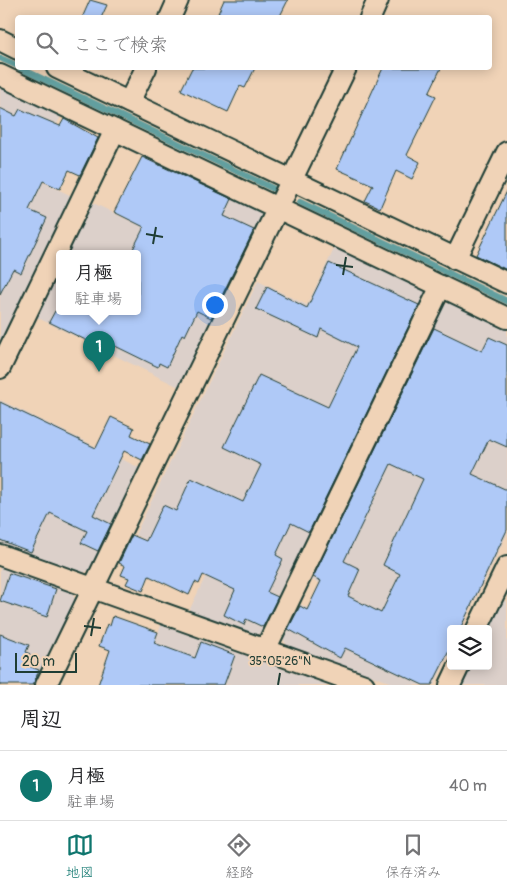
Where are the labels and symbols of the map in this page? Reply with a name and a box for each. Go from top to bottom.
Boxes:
your location [202,292,228,318]
pin: 1 [83,331,115,372]
scale bar [15,650,78,673]
text: 35°05'26"N [249,654,311,669]

